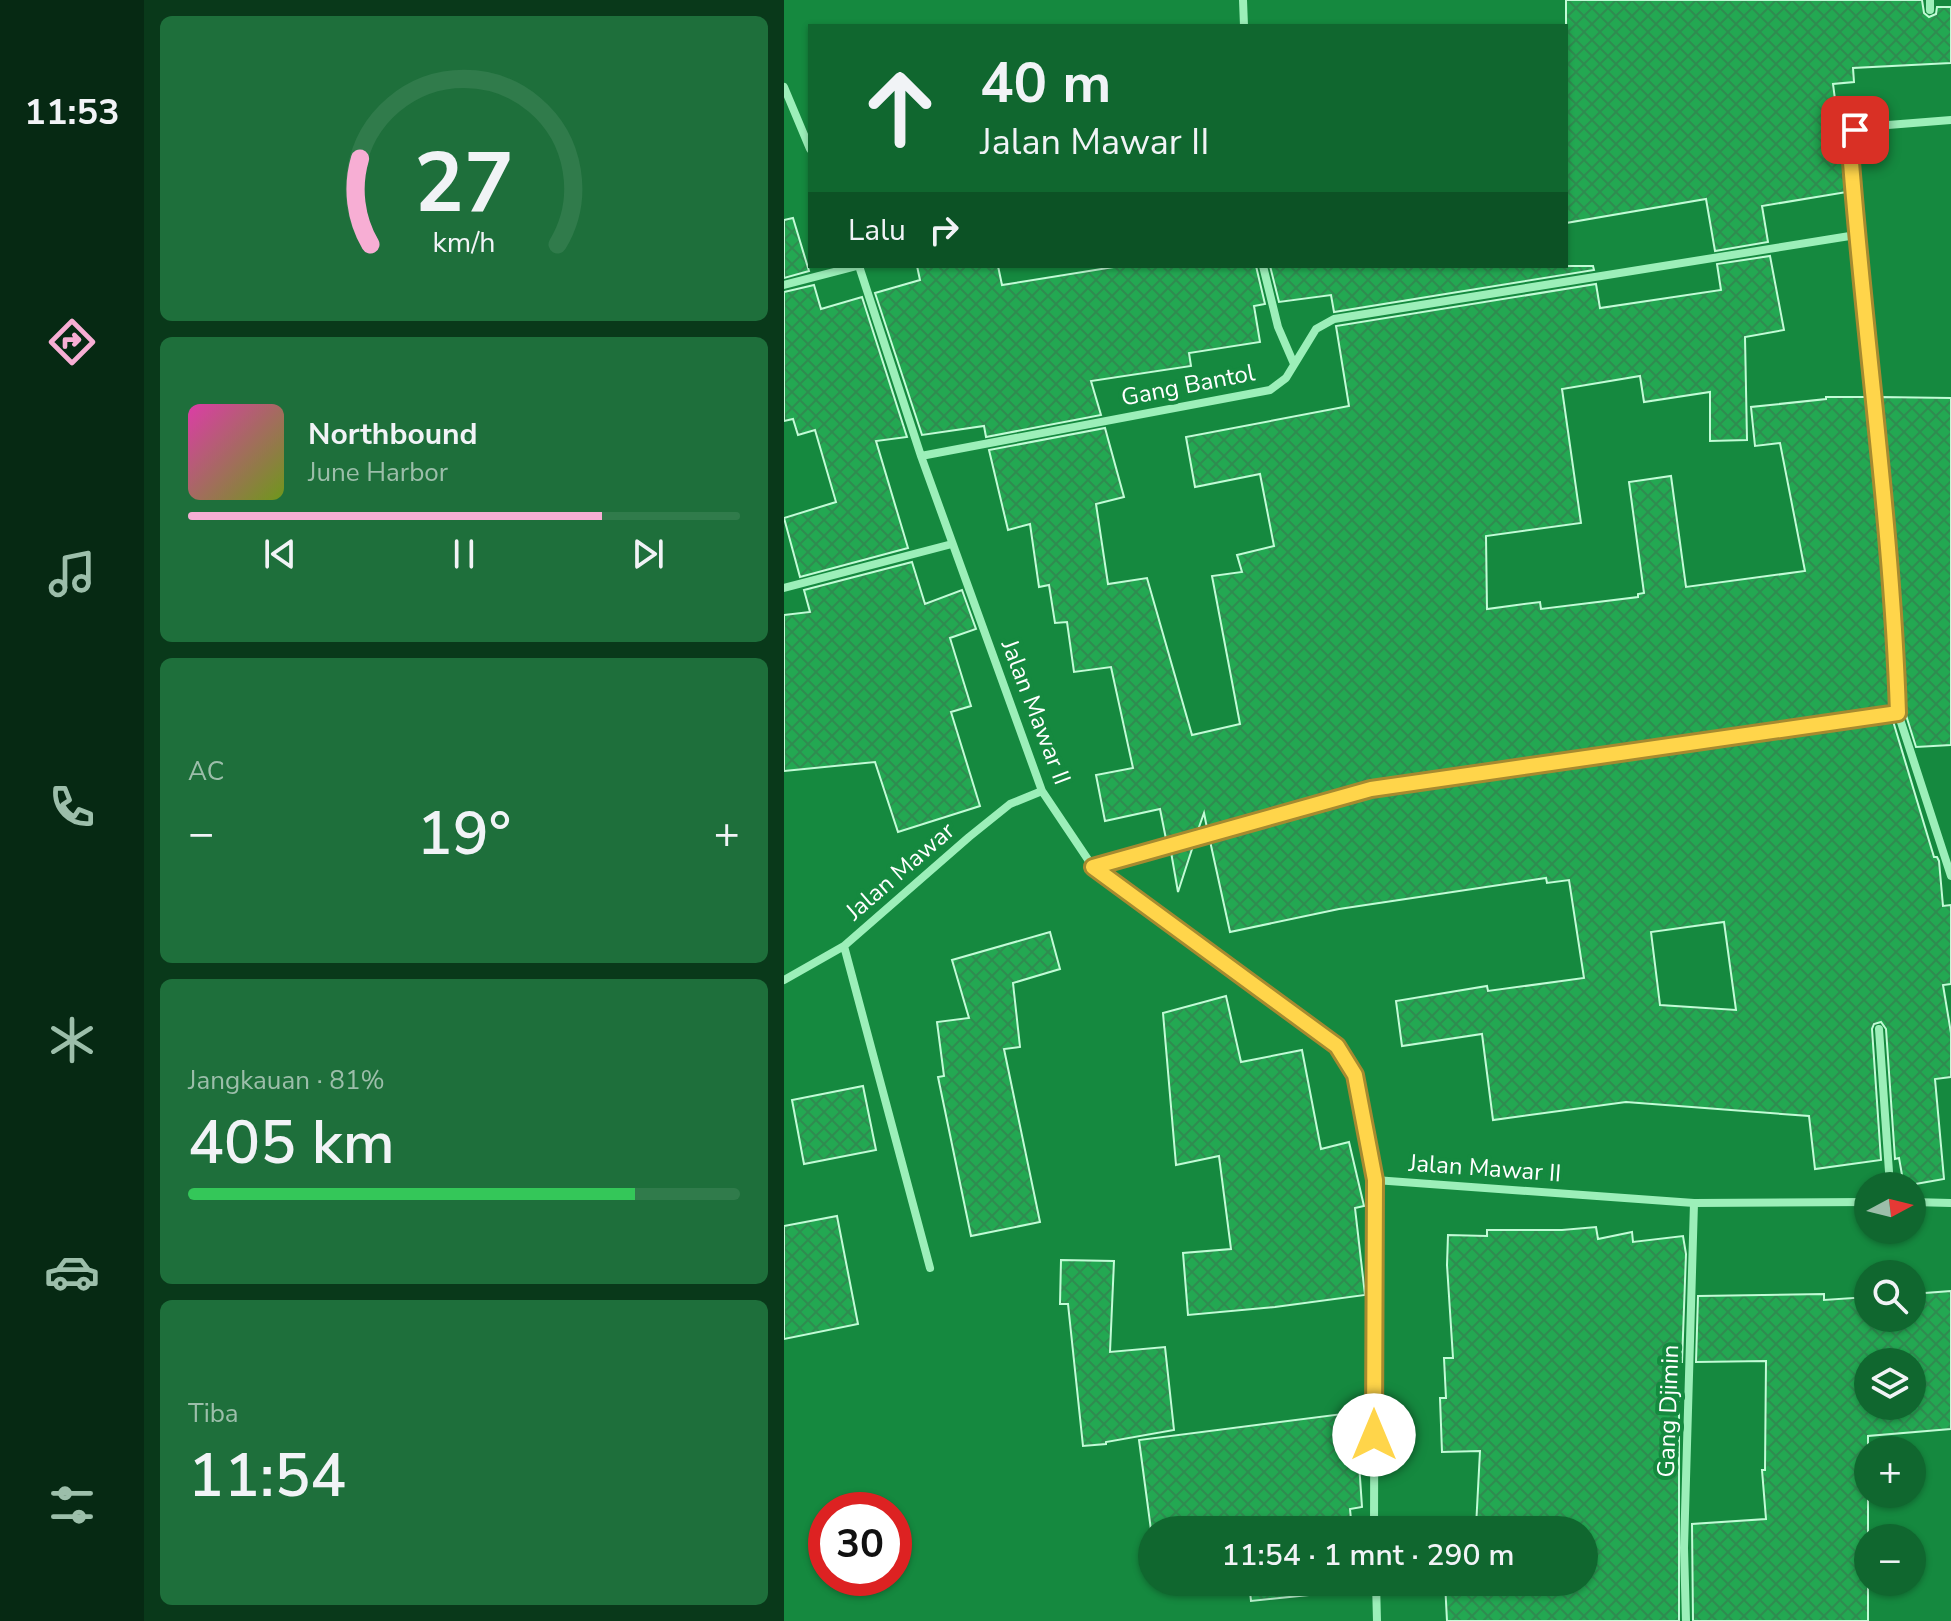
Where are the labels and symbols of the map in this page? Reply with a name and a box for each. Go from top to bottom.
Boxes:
pin [1821,96,1889,164]
street label: Gang Bantol [1119,356,1257,414]
street label: Jalan Mawar II [993,634,1078,789]
street label: Jalan Mawar [838,815,962,928]
street label: Jalan Mawar II [1407,1147,1562,1189]
north arrow [1854,1172,1926,1244]
street label: Gang Djimin [1650,1344,1686,1478]
position arrow [1332,1393,1416,1477]
speed limit sign: 30 [808,1492,912,1596]

